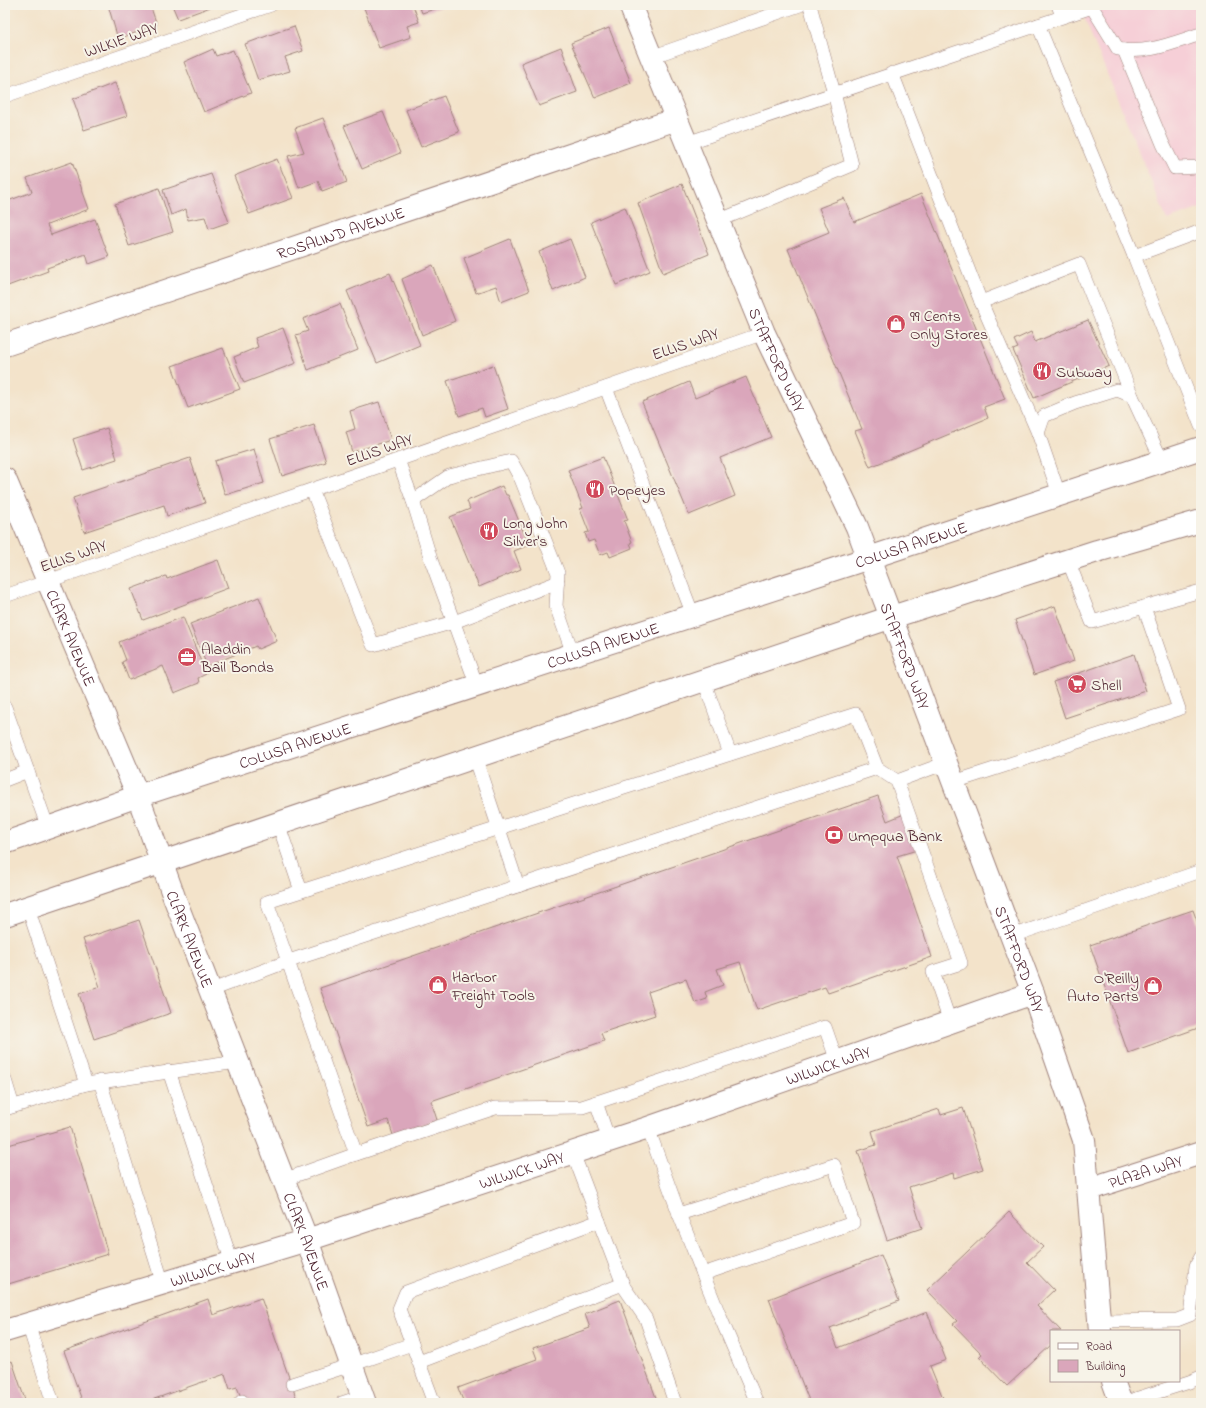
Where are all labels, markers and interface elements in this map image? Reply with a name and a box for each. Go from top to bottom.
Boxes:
street label: WILKIE WAY [81,17,163,65]
street label: ROSALIND AVENUE [274,201,408,267]
street label: STAFFORD WAY [741,305,810,417]
place label: 99 Cents Only Stores [910,305,988,347]
shop icon: 99 Cents Only Stores [885,313,907,335]
street label: ELLIS WAY [649,322,723,367]
restaurant icon: Subway [1031,360,1053,382]
place label: Subway [1056,361,1112,385]
street label: ELLIS WAY [343,428,417,473]
restaurant icon: Popeyes [584,478,606,500]
place label: Popeyes [609,479,666,503]
place label: Long John Silver's [503,512,568,554]
street label: COLUSA AVENUE [852,516,971,576]
restaurant icon: Long John Silver's [478,520,500,542]
street label: ELLIS WAY [37,534,111,579]
street label: CLARK AVENUE [39,586,101,690]
street label: STAFFORD WAY [873,599,935,714]
street label: COLUSA AVENUE [544,617,663,676]
place label: Aladdin Bail Bonds [200,638,274,680]
office icon: Aladdin Bail Bonds [176,646,198,668]
supermarket icon: Shell [1066,673,1088,695]
place label: Shell [1091,674,1122,698]
street label: COLUSA AVENUE [236,717,355,776]
bank icon: Umpqua Bank [823,824,845,846]
place label: Umpqua Bank [848,825,943,849]
street label: CLARK AVENUE [159,888,218,992]
street label: STAFFORD WAY [987,903,1049,1017]
place label: Harbor Freight Tools [451,966,535,1008]
place label: O'Reilly Auto Parts [1067,967,1139,1009]
shop icon: Harbor Freight Tools [427,974,449,996]
shop icon: O'Reilly Auto Parts [1142,975,1164,997]
street label: WILWICK WAY [783,1041,875,1093]
street label: WILWICK WAY [476,1146,568,1197]
street label: PLAZA WAY [1106,1149,1187,1196]
street label: CLARK AVENUE [276,1189,334,1294]
street label: WILWICK WAY [168,1246,260,1295]
legend [1050,1330,1180,1382]
text: Road [1086,1338,1112,1356]
text: Building [1085,1358,1125,1377]

